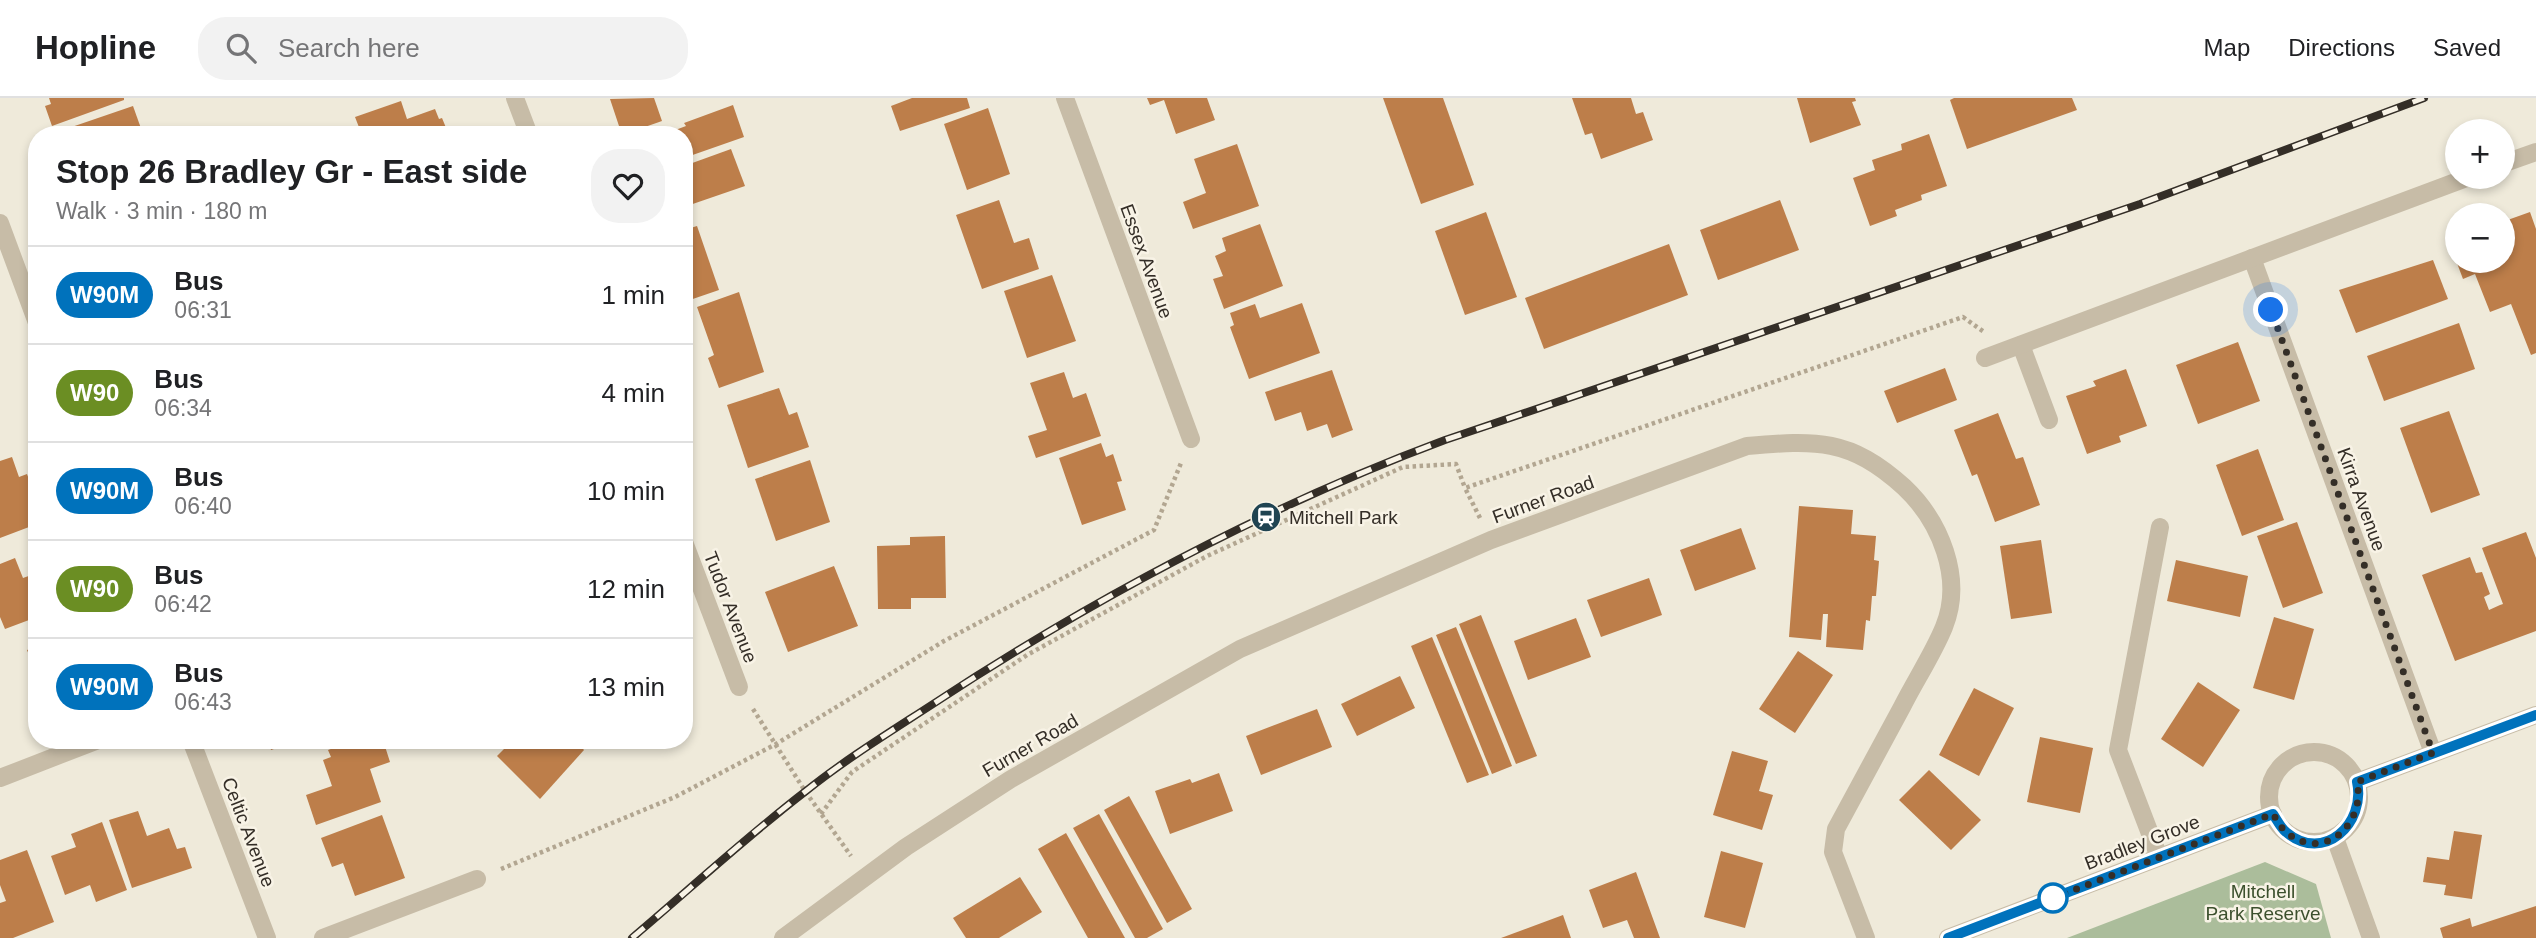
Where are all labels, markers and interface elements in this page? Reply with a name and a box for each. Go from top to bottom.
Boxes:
search box [198,17,688,80]
text: Hopline [35,29,156,66]
icon: search [222,29,260,67]
text: Search here [278,33,420,63]
text: Map [2204,34,2250,61]
text: Directions [2288,34,2395,61]
text: Saved [2433,34,2501,61]
map controls [2445,119,2515,273]
button: + [2445,119,2515,189]
button: heart [591,149,665,223]
text: Stop 26 Bradley Gr - East side [56,153,527,190]
text: Walk · 3 min · 180 m [56,198,267,224]
street label: Essex Avenue [1116,201,1177,321]
button: − [2445,203,2515,273]
text: Bus [174,266,223,296]
text: 1 min [601,280,665,310]
text: W90M [70,281,139,308]
your location [2253,292,2288,327]
text: 06:31 [174,297,232,323]
text: Bus [154,364,203,394]
text: 4 min [601,378,665,408]
text: W90 [70,379,119,406]
text: 06:34 [154,395,212,421]
street label: Kirra Avenue [2333,445,2390,554]
text: Bus [174,462,223,492]
street label: Furner Road [1489,471,1597,528]
text: 10 min [587,476,665,506]
text: W90M [70,477,139,504]
text: 06:40 [174,493,232,519]
station icon: Mitchell Park [1249,500,1283,534]
place label: Mitchell Park [1289,507,1398,528]
street label: Tudor Avenue [700,549,761,666]
text: Bus [154,560,203,590]
text: 12 min [587,574,665,604]
text: W90 [70,575,119,602]
text: 06:42 [154,591,212,617]
text: Bus [174,658,223,688]
text: 13 min [587,672,665,702]
text: W90M [70,673,139,700]
text: 06:43 [174,689,232,715]
street label: Furner Road [979,710,1082,781]
street label: Celtic Avenue [218,774,279,890]
street label: Bradley Grove [2082,811,2203,874]
park label: Mitchell Park Reserve [2205,881,2321,924]
unlabelled marker [2038,883,2068,913]

